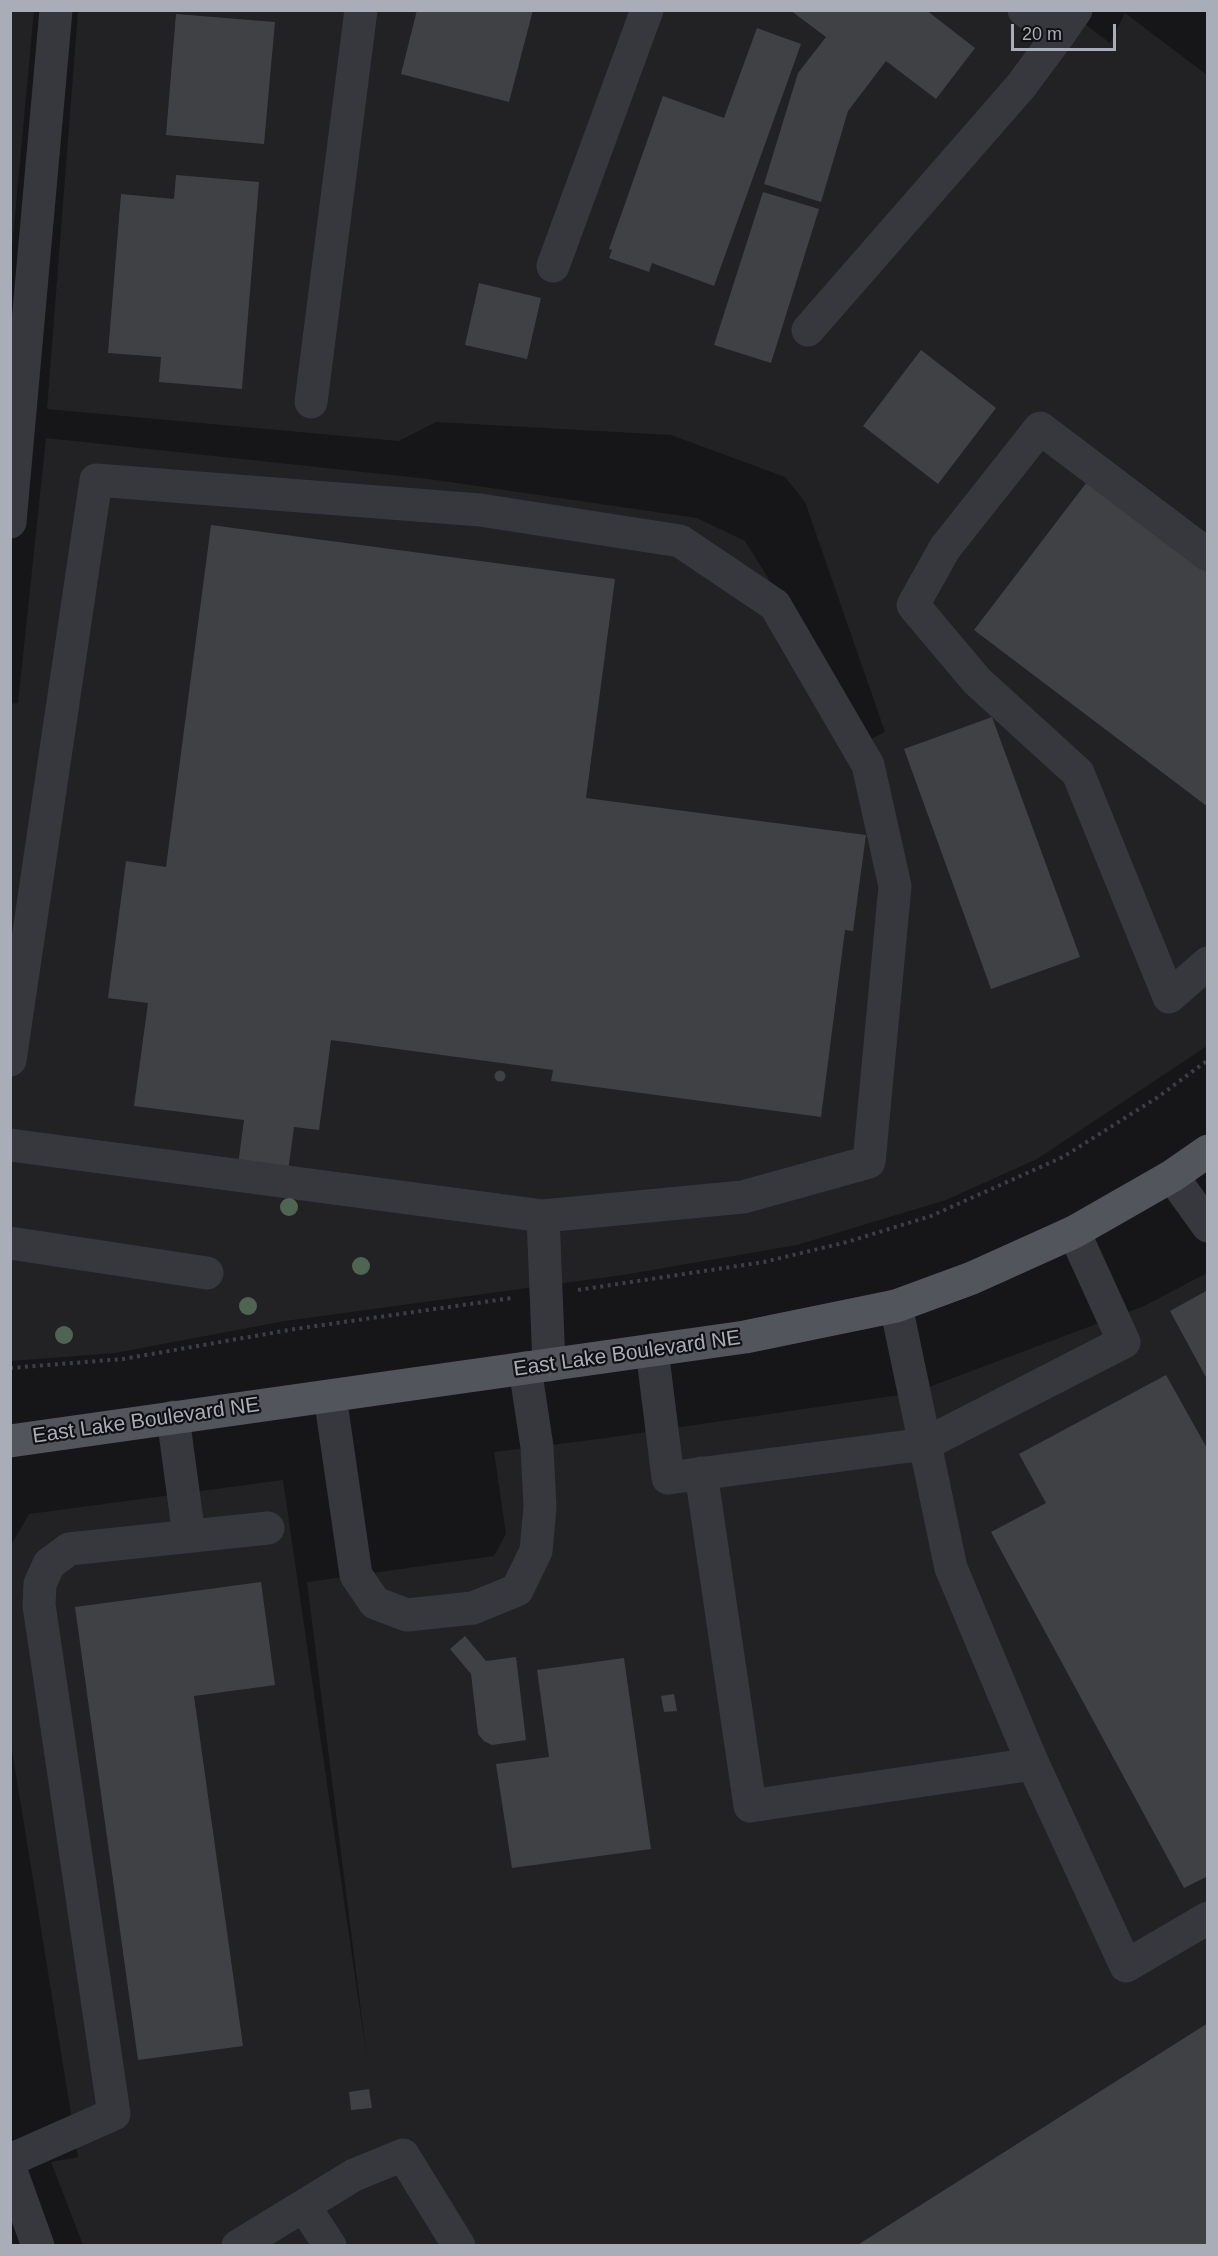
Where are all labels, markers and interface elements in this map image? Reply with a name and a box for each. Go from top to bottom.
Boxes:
scale bar [1014,12,1119,50]
text: 20 m [1022,24,1062,44]
street label: East Lake Boulevard NE [512,1326,742,1382]
street label: East Lake Boulevard NE [31,1393,261,1449]

